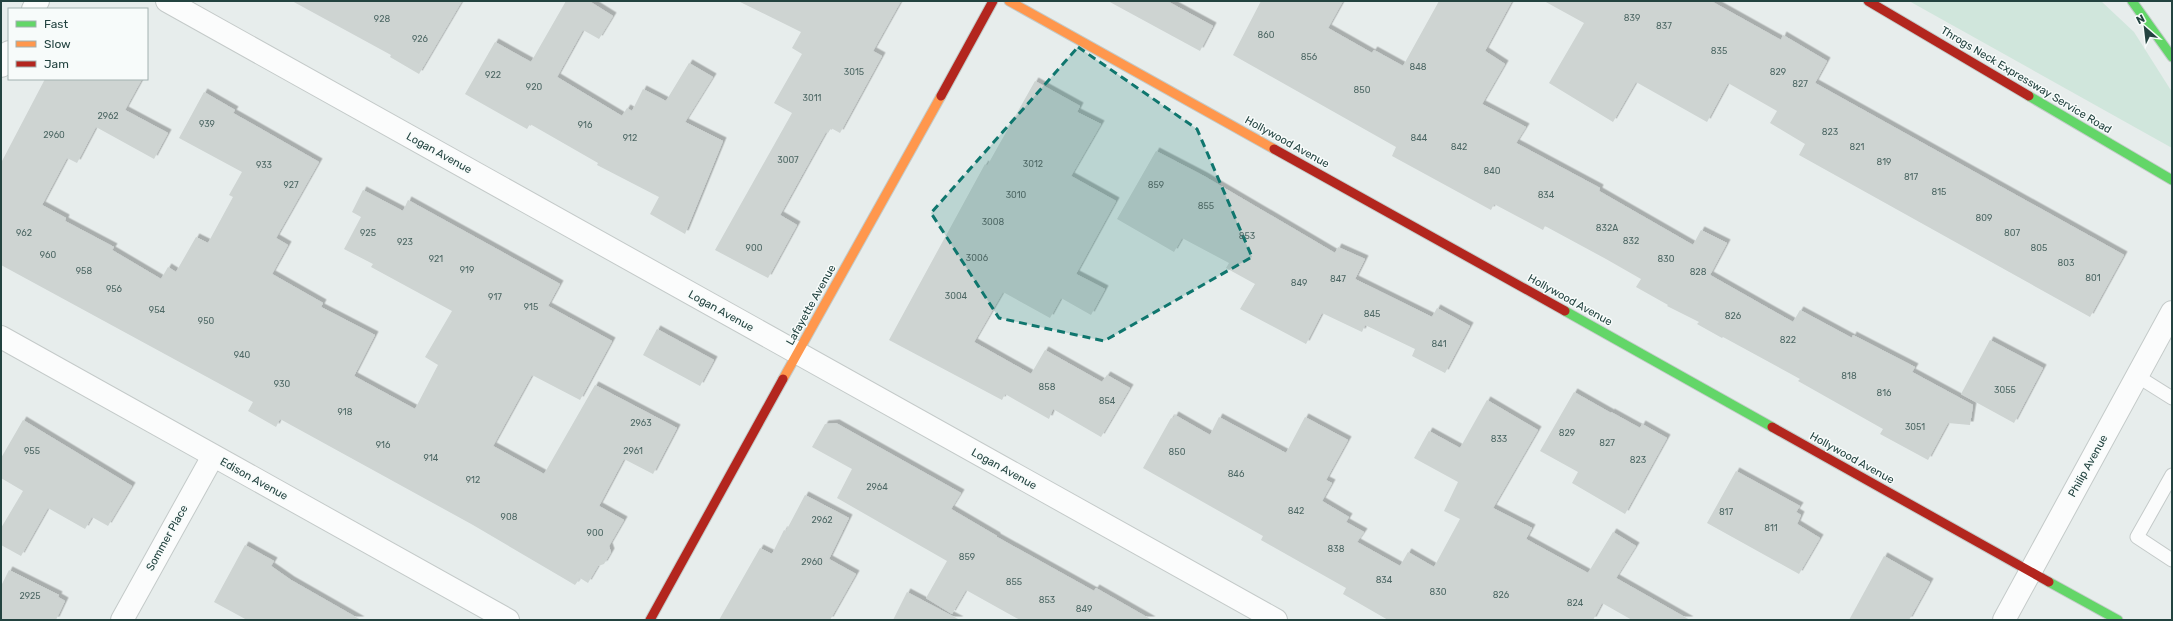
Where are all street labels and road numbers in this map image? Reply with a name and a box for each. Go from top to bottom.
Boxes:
street label: Throgs Neck Expressway Service Road [1938,24,2114,136]
street label: Hollywood Avenue [1243,113,1331,171]
street label: Logan Avenue [404,130,474,176]
street label: Lafayette Avenue [783,262,839,348]
street label: Hollywood Avenue [1526,271,1614,329]
street label: Logan Avenue [686,288,756,334]
street label: Hollywood Avenue [1808,429,1896,487]
street label: Philip Avenue [2066,433,2110,499]
street label: Logan Avenue [969,446,1039,492]
street label: Edison Avenue [218,455,290,503]
street label: Sommer Place [143,503,191,573]

